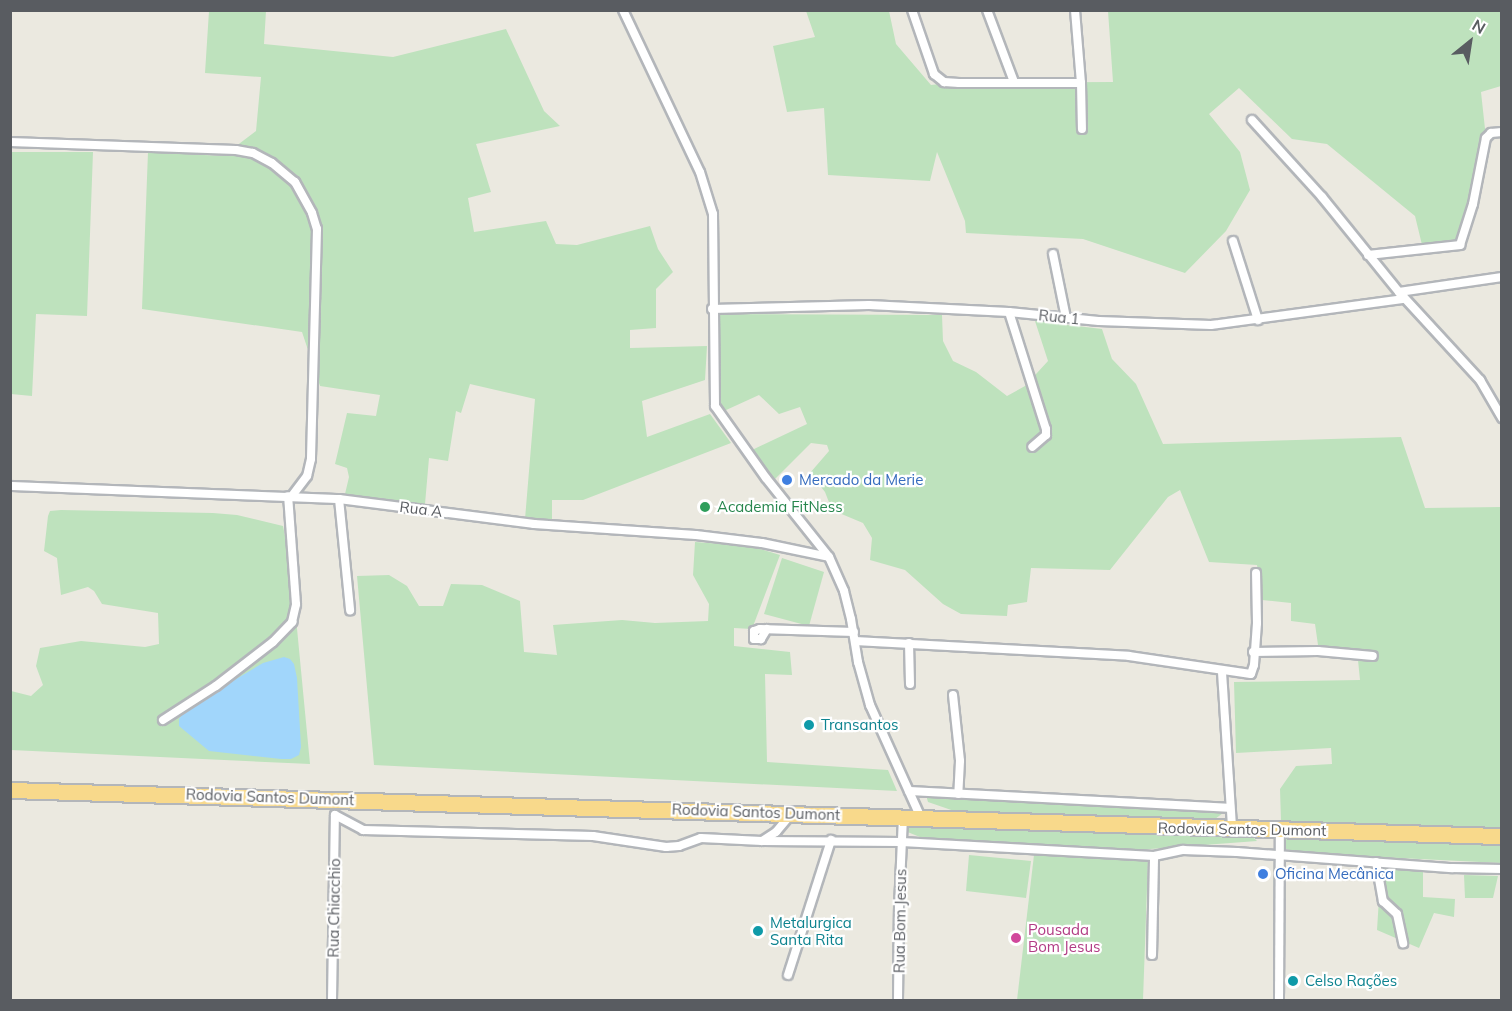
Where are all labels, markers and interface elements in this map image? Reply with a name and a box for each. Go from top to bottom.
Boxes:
north arrow [1440,12,1500,72]
text: N [1469,15,1489,38]
street label: Rua 1 [1038,306,1080,328]
place label: Mercado da Merie [799,471,923,489]
marker: Mercado da Merie [780,473,794,487]
street label: Rua A [399,497,443,521]
place label: Academia FitNess [717,498,843,516]
marker: Academia FitNess [698,500,712,514]
place label: Transantos [821,716,898,734]
marker: Transantos [802,718,816,732]
street label: Rodovia Santos Dumont [185,785,355,809]
street label: Rodovia Santos Dumont [671,800,841,824]
street label: Rodovia Santos Dumont [1158,819,1326,839]
street label: Rua Chiacchio [324,858,344,958]
place label: Oficina Mecânica [1275,865,1394,883]
marker: Oficina Mecânica [1256,867,1270,881]
street label: Rua Bom Jesus [890,869,910,973]
place label: Metalurgica Santa Rita [770,913,852,948]
place label: Pousada Bom Jesus [1028,920,1100,955]
marker: Metalurgica Santa Rita [751,924,765,938]
marker: Pousada Bom Jesus [1009,931,1023,945]
place label: Celso Rações [1305,972,1397,990]
marker: Celso Rações [1286,974,1300,988]

